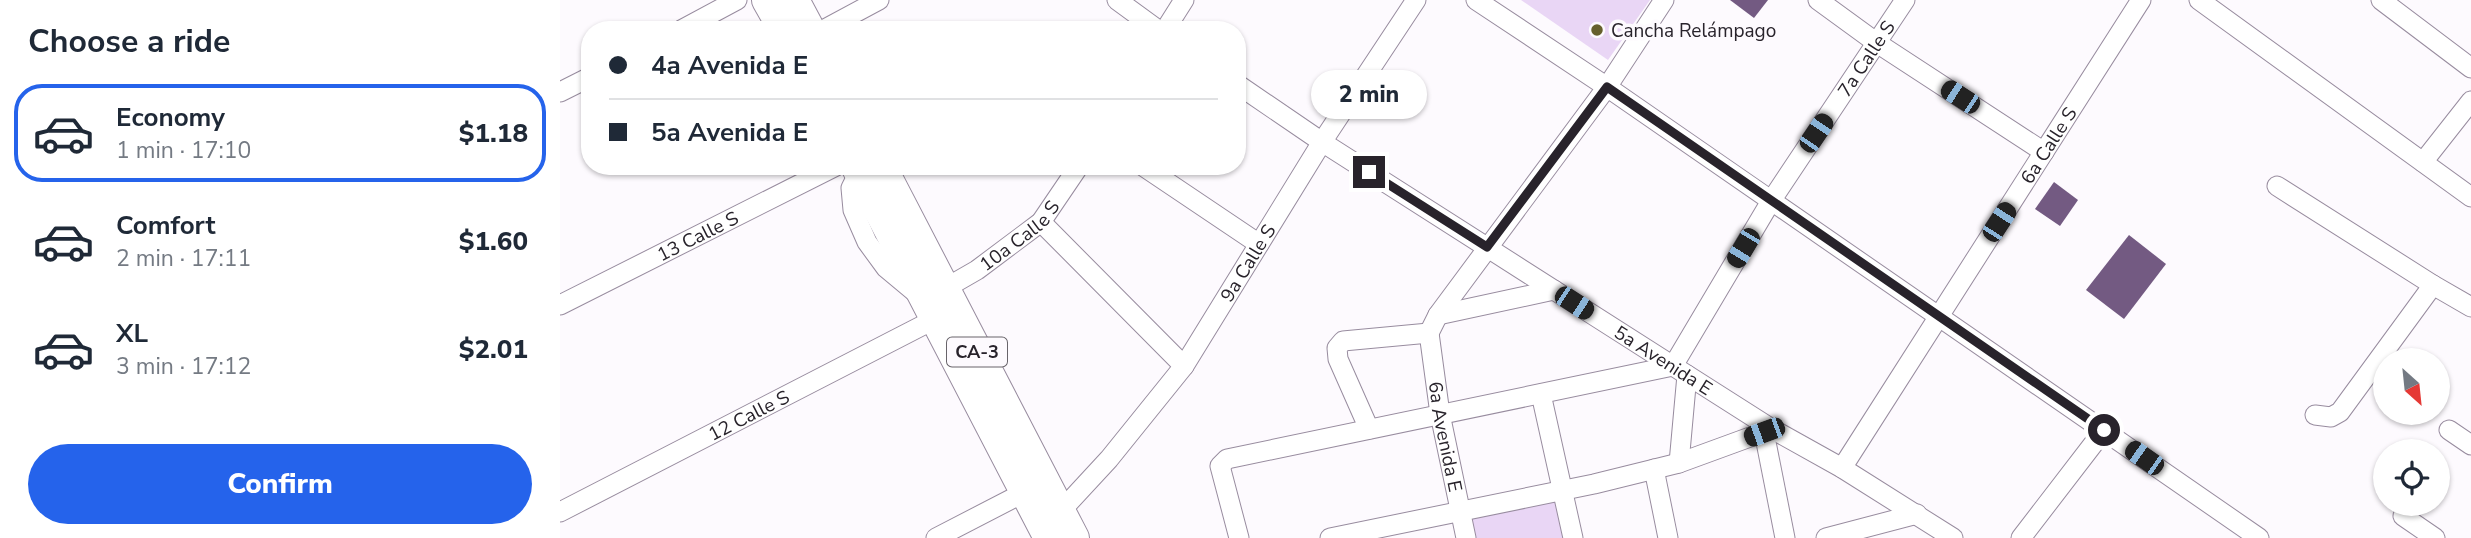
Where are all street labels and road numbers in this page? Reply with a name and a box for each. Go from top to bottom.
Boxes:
street label: 7a Calle S [1832,16,1902,102]
street label: 6a Calle S [2015,102,2083,189]
street label: 10a Calle S [974,195,1066,278]
street label: 13 Calle S [653,205,743,268]
street label: 9a Calle S [1215,219,1282,307]
street label: 5a Avenida E [1609,320,1717,402]
road number: CA-3 [947,338,1007,366]
street label: 6a Avenida E [1422,380,1468,494]
street label: 12 Calle S [704,384,794,448]

